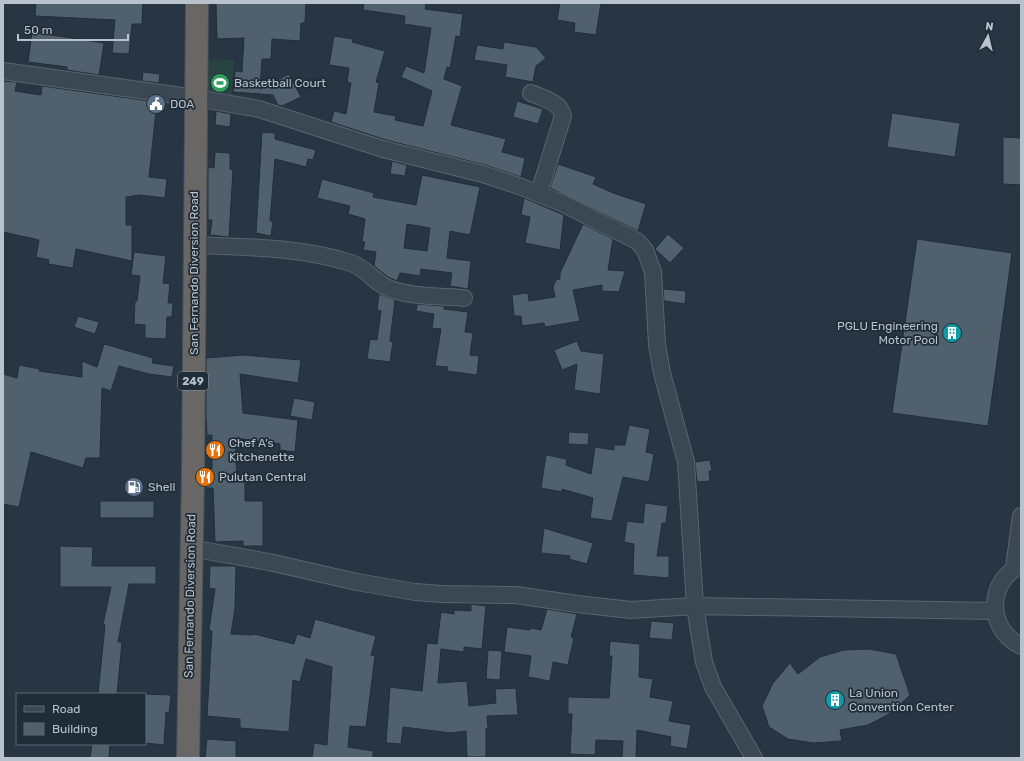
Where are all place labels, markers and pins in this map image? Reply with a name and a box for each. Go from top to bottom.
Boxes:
sports icon: Basketball Court [209,72,231,94]
place label: Basketball Court [234,76,326,90]
public building icon: DOA [145,93,167,115]
place label: DOA [170,97,194,111]
place label: PGLU Engineering Motor Pool [837,319,938,347]
building icon: PGLU Engineering Motor Pool [941,322,963,344]
place label: Chef A's Kitchenette [229,436,295,464]
restaurant icon: Chef A's Kitchenette [204,439,226,461]
restaurant icon: Pulutan Central [194,466,216,488]
place label: Pulutan Central [219,470,306,484]
fuel station icon: Shell [123,476,145,498]
place label: Shell [148,480,175,494]
place label: La Union Convention Center [849,686,954,714]
building icon: La Union Convention Center [824,689,846,711]

